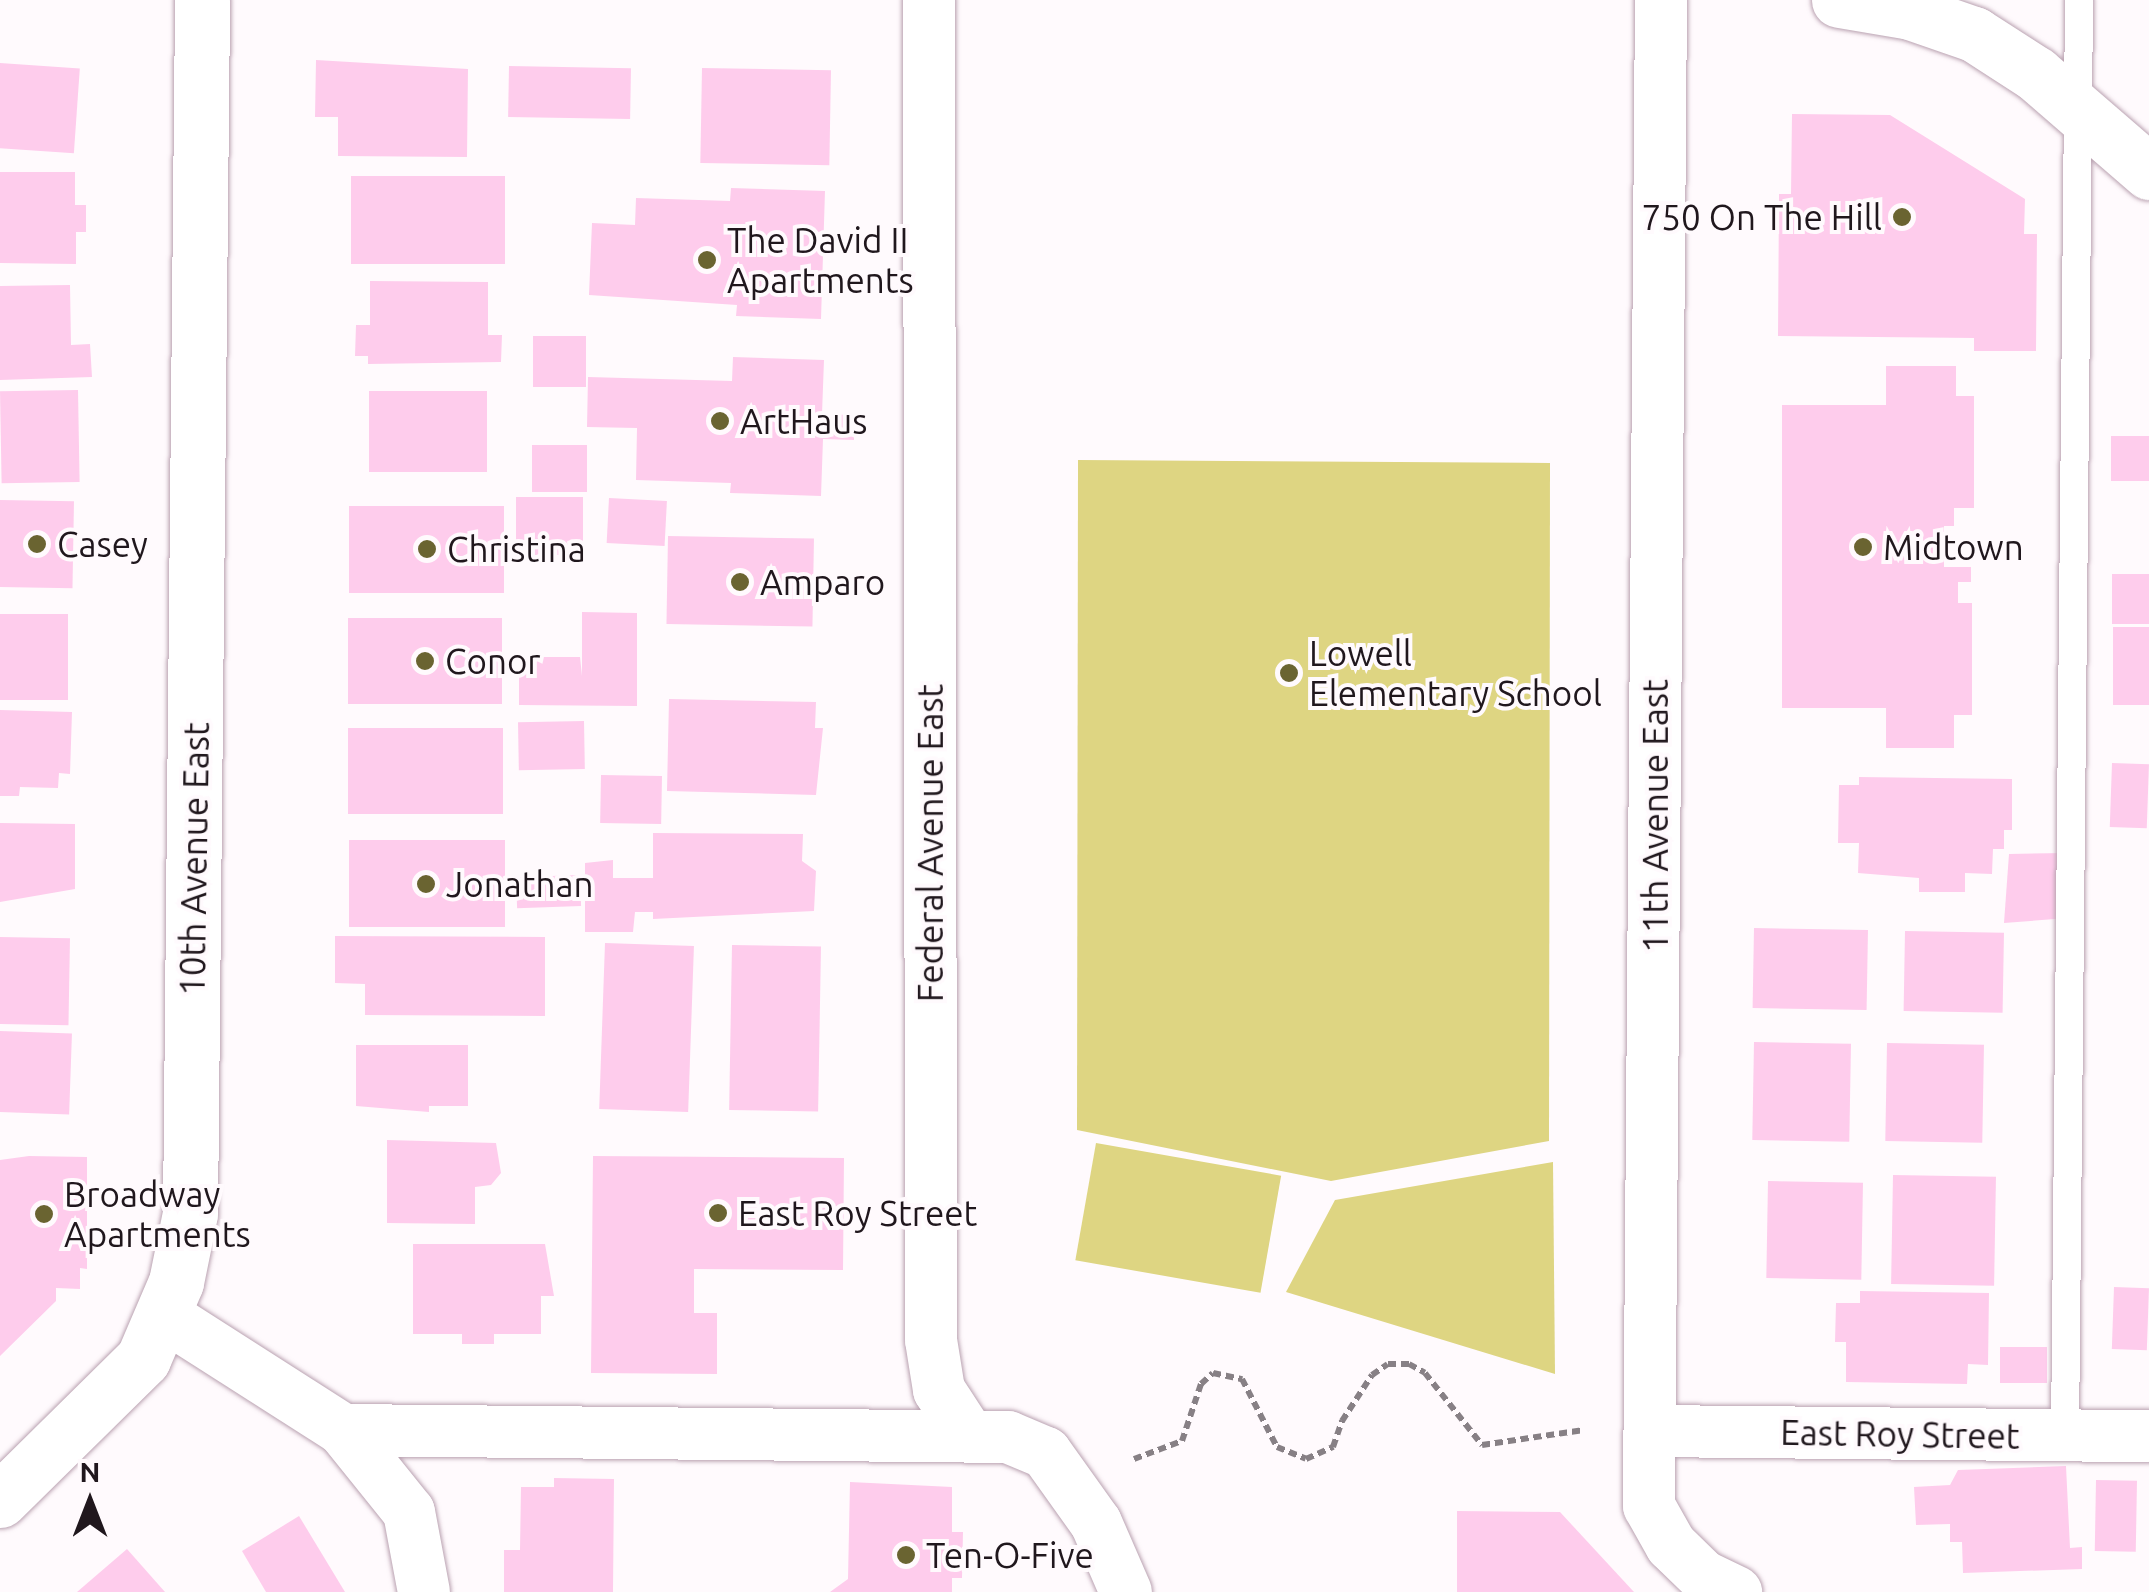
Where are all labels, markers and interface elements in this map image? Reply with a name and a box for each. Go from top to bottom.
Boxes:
place label: 750 On The Hill [1642,196,1882,238]
marker: 750 On The Hill [1891,206,1913,228]
place label: The David II Apartments [727,219,914,301]
marker: The David II Apartments [696,249,718,271]
place label: ArtHaus [740,400,867,442]
marker: ArtHaus [709,410,731,432]
place label: Casey [57,523,148,565]
place label: Midtown [1883,526,2024,568]
place label: Christina [447,528,586,570]
marker: Casey [26,533,48,555]
marker: Midtown [1852,536,1874,558]
marker: Christina [416,538,438,560]
place label: Amparo [760,561,885,603]
marker: Amparo [729,571,751,593]
place label: Lowell Elementary School [1309,632,1602,714]
place label: Conor [445,640,541,682]
marker: Conor [414,650,436,672]
marker: Lowell Elementary School [1278,662,1300,684]
street label: 11th Avenue East [1634,679,1676,953]
street label: Federal Avenue East [909,684,951,1002]
street label: 10th Avenue East [171,722,217,996]
place label: Jonathan [446,863,593,905]
marker: Jonathan [415,873,437,895]
place label: Broadway Apartments [64,1173,251,1255]
place label: East Roy Street [738,1192,977,1234]
marker: East Roy Street [707,1202,729,1224]
marker: Broadway Apartments [33,1203,55,1225]
street label: East Roy Street [1780,1411,2020,1457]
north arrow [40,1452,140,1552]
text: N [80,1456,100,1487]
place label: Ten-O-Five [926,1534,1094,1576]
marker: Ten-O-Five [895,1544,917,1566]

